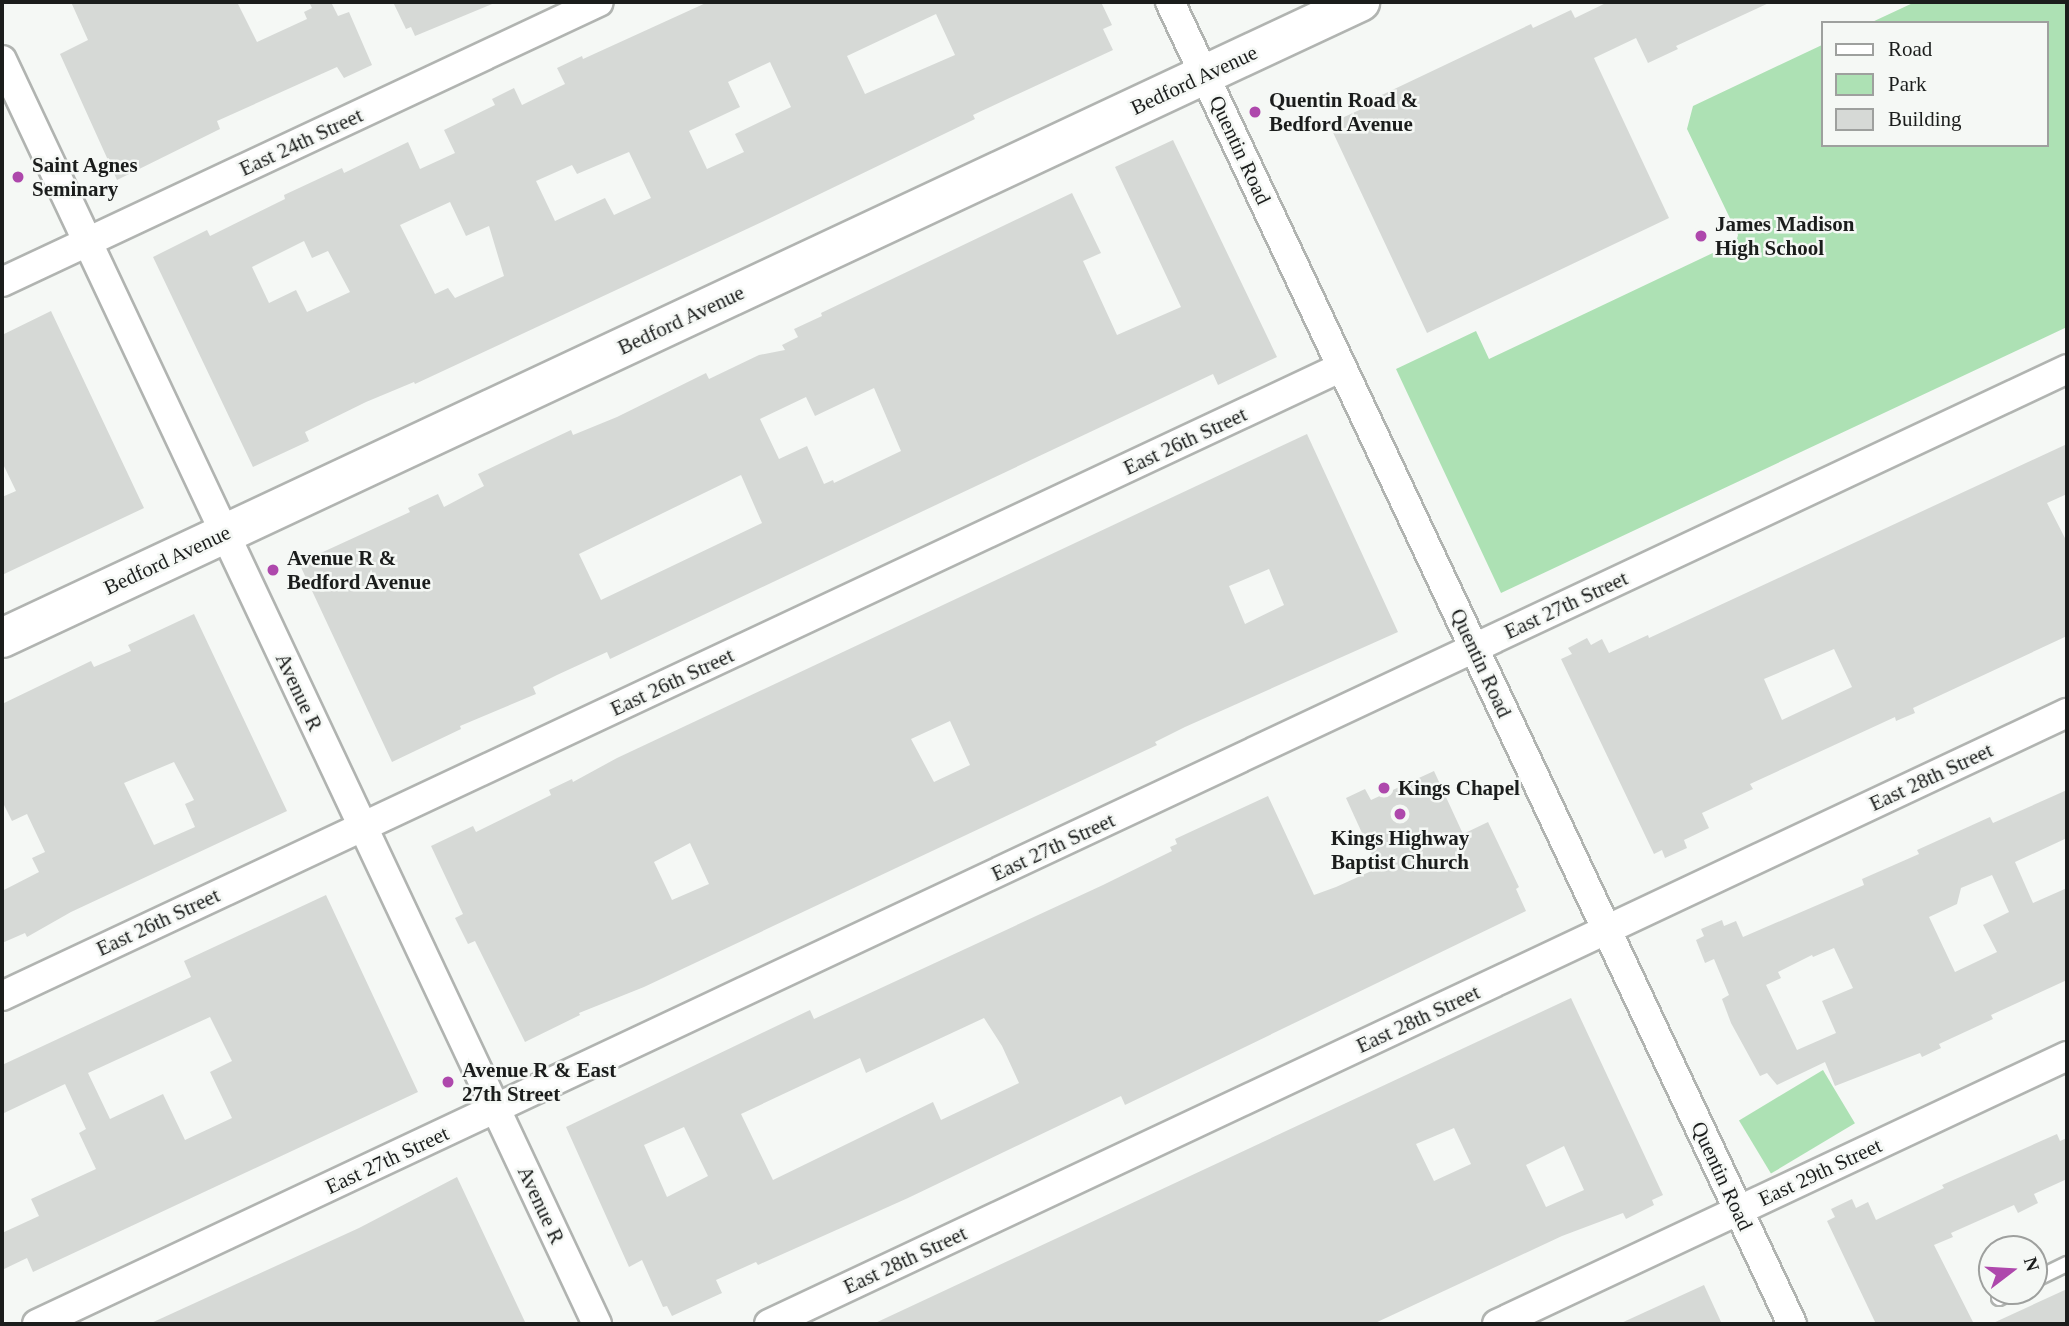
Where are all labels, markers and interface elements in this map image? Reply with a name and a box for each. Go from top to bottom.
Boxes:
legend [1820,21,2048,147]
text: Road [1888,37,1932,61]
street label: Bedford Avenue [1126,39,1262,121]
text: Park [1888,72,1927,96]
place label: Quentin Road & Bedford Avenue [1269,87,1418,137]
street label: Quentin Road [1204,92,1276,208]
street label: East 24th Street [235,102,367,182]
marker: Quentin Road & Bedford Avenue [1247,104,1263,120]
text: Building [1888,107,1962,131]
place label: Saint Agnes Seminary [32,152,139,202]
marker: Saint Agnes Seminary [10,169,26,185]
place label: James Madison High School [1715,211,1854,261]
marker: James Madison High School [1693,228,1709,244]
street label: Bedford Avenue [613,279,749,361]
street label: East 26th Street [1119,401,1251,481]
street label: Bedford Avenue [99,519,235,601]
place label: Avenue R & Bedford Avenue [287,545,432,595]
marker: Avenue R & Bedford Avenue [265,562,281,578]
street label: East 27th Street [1500,565,1632,645]
street label: Quentin Road [1445,605,1517,721]
street label: East 26th Street [606,642,738,722]
street label: Avenue R [270,649,328,735]
street label: East 28th Street [1865,737,1997,817]
place label: Kings Chapel [1398,775,1520,801]
marker: Kings Chapel [1376,780,1392,796]
marker: Kings Highway Baptist Church [1392,806,1408,822]
street label: East 27th Street [987,807,1119,887]
place label: Kings Highway Baptist Church [1331,825,1469,875]
street label: East 26th Street [92,882,224,962]
street label: East 28th Street [1352,979,1484,1059]
place label: Avenue R & East 27th Street [462,1057,616,1107]
marker: Avenue R & East 27th Street [440,1074,456,1090]
street label: Quentin Road [1686,1118,1758,1234]
street label: East 27th Street [321,1120,453,1200]
street label: East 29th Street [1754,1132,1886,1212]
street label: Avenue R [512,1162,570,1248]
street label: East 28th Street [839,1220,971,1300]
north arrow [1978,1235,2048,1305]
text: N [2020,1255,2044,1274]

